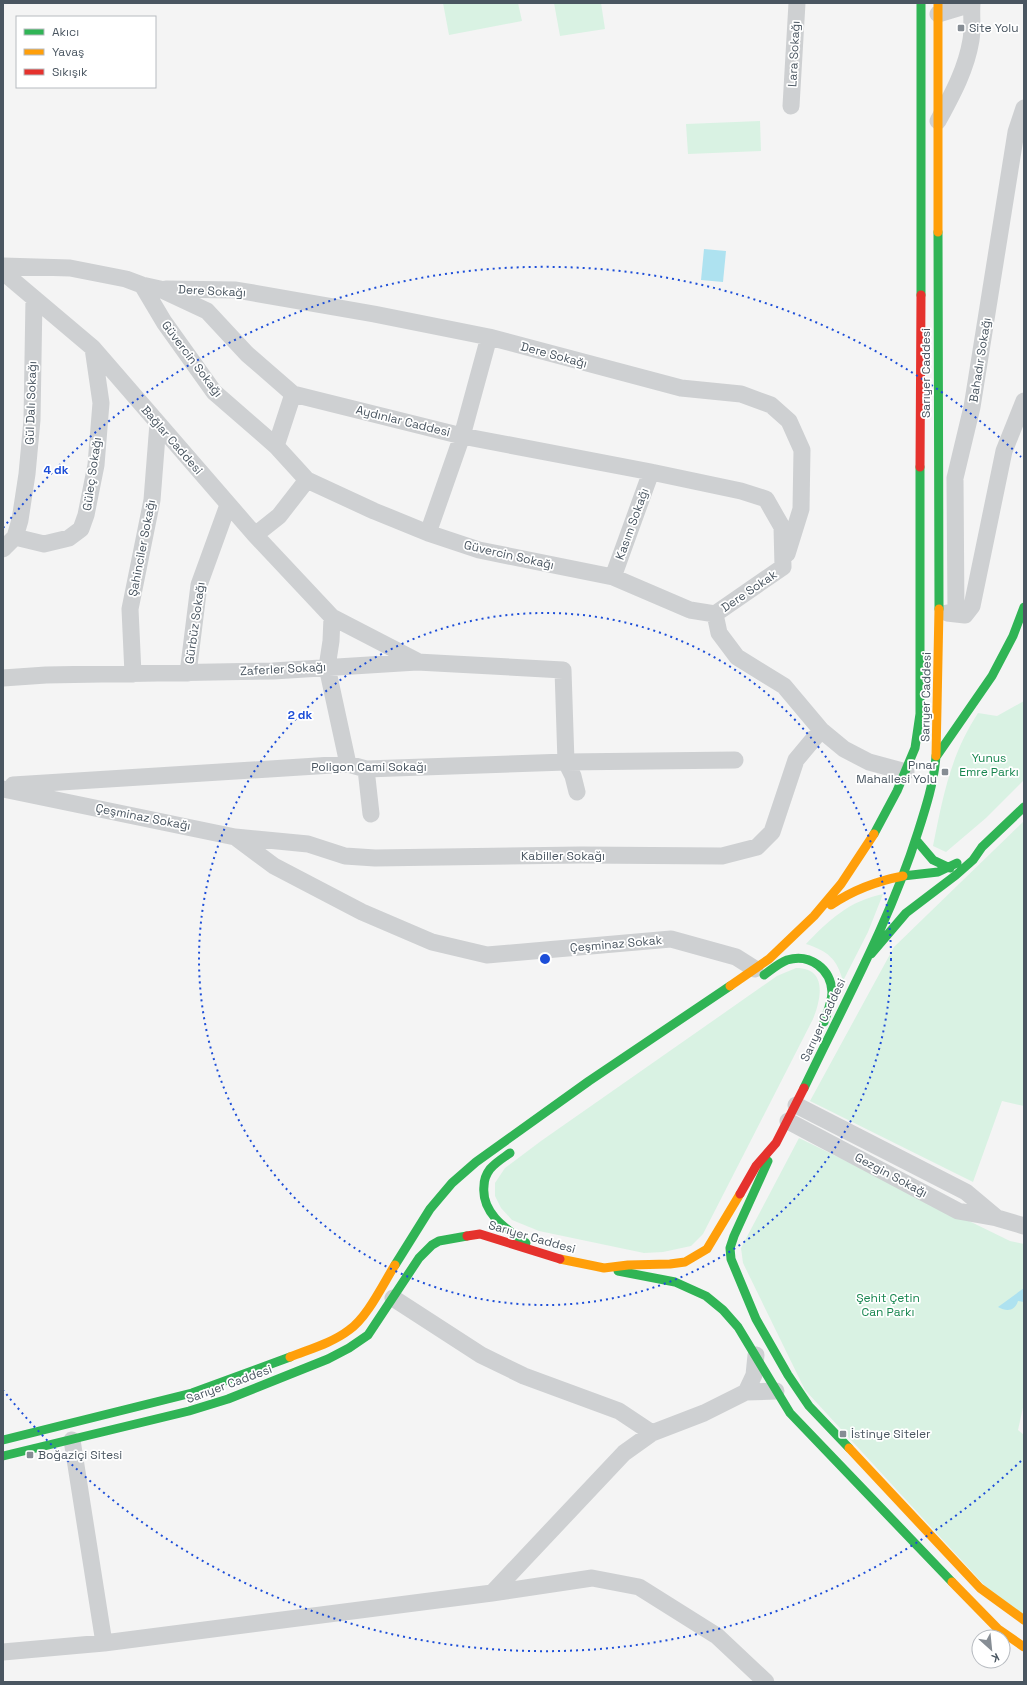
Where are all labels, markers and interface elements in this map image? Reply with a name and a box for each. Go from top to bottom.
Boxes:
legend [16,16,156,88]
place label: Site Yolu [969,20,1019,36]
street label: Lara Sokağı [784,21,804,87]
marker: Site Yolu [956,23,966,33]
text: Akıcı [52,24,79,40]
text: Yavaş [52,44,84,60]
text: Sıkışık [52,64,88,80]
street label: Dere Sokağı [178,281,246,301]
street label: Bahadır Sokağı [965,316,995,404]
street label: Güvercin Sokağı [158,317,226,401]
street label: Sarıyer Caddesi [918,328,934,418]
street label: Dere Sokağı [519,338,589,372]
street label: Gül Dalı Sokağı [22,361,40,445]
street label: Bağlar Caddesi [138,402,206,478]
street label: Aydınlar Caddesi [354,402,452,440]
street label: Güleç Sokağı [79,436,105,512]
text: 4 dk [43,462,69,478]
street label: Kasım Sokağı [612,486,652,562]
street label: Şahinciler Sokağı [125,498,159,598]
street label: Güvercin Sokağı [462,537,556,573]
street label: Dere Sokak [718,566,780,616]
street label: Gürbüz Sokağı [181,581,209,665]
street label: Sarıyer Caddesi [917,652,935,742]
street label: Zaferler Sokağı [240,659,326,679]
text: 2 dk [288,707,313,723]
park label: Yunus Emre Parkı [959,750,1019,780]
place label: Pınar Mahallesi Yolu [856,757,937,787]
street label: Poligon Cami Sokağı [311,759,427,775]
marker: Pınar Mahallesi Yolu [940,767,950,777]
street label: Çeşminaz Sokağı [94,800,192,834]
street label: Kabiller Sokağı [521,848,605,864]
street label: Çeşminaz Sokak [569,932,663,956]
centre of rings [538,952,552,966]
street label: Sarıyer Caddesi [797,976,849,1064]
street label: Gezgin Sokağı [852,1149,930,1201]
street label: Sarıyer Caddesi [487,1217,578,1257]
park label: Şehit Çetin Can Parkı [856,1290,920,1320]
street label: Sarıyer Caddesi [184,1361,274,1407]
place label: İstinye Siteler [851,1426,931,1442]
marker: İstinye Siteler [838,1429,848,1439]
place label: Boğaziçi Sitesi [38,1447,122,1463]
marker: Boğaziçi Sitesi [25,1450,35,1460]
north arrow [971,1629,1011,1669]
text: K [989,1650,1002,1666]

